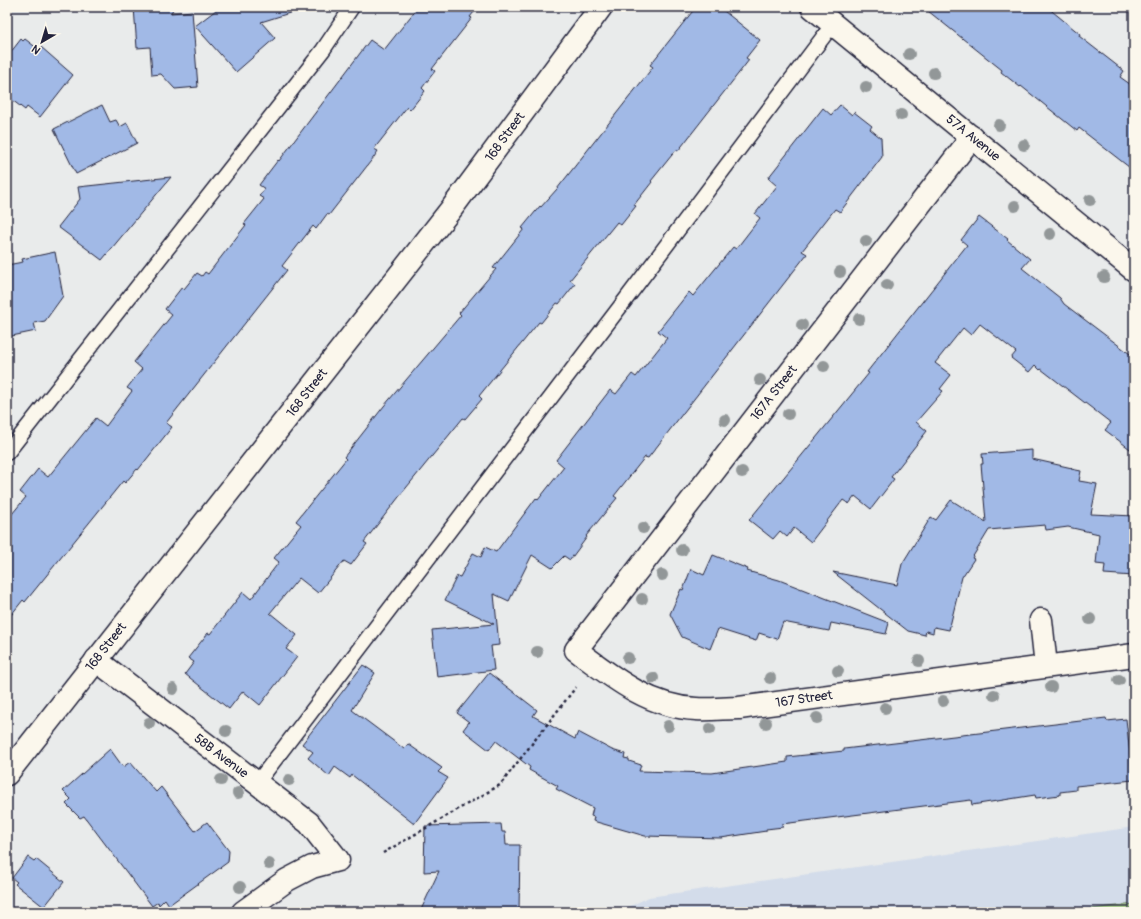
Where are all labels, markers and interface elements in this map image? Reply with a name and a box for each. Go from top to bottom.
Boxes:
north arrow [22,22,62,62]
text: N [29,42,43,57]
street label: 168 Street [482,109,529,165]
street label: 57A Avenue [943,111,1004,165]
street label: 167A Street [747,362,801,424]
street label: 168 Street [283,365,331,420]
street label: 168 Street [82,619,130,674]
street label: 167 Street [774,687,834,711]
street label: 58B Avenue [191,730,252,782]

